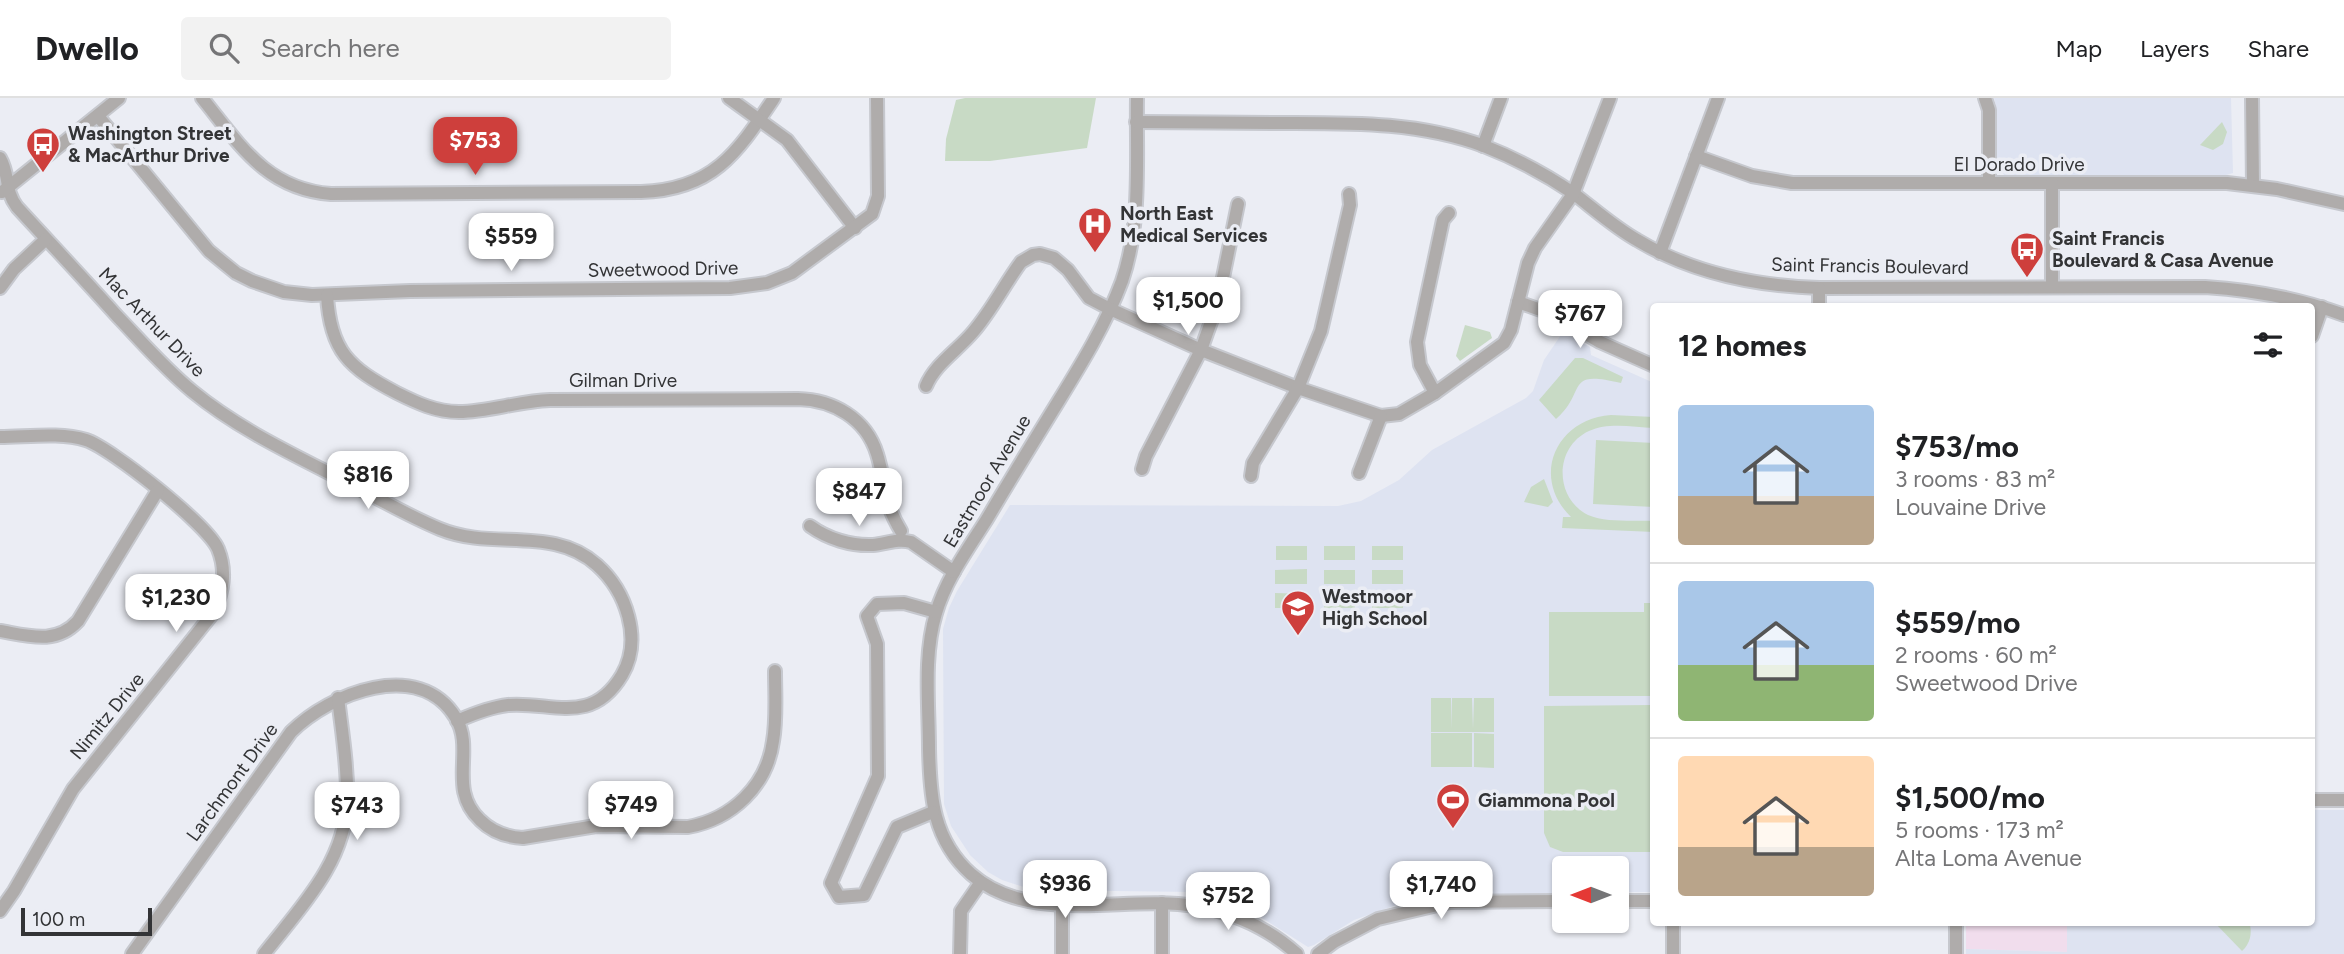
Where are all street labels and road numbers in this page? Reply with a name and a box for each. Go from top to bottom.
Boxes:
street label: El Dorado Drive [1953,153,2085,176]
street label: Saint Francis Boulevard [1771,253,1969,279]
street label: Sweetwood Drive [587,256,739,282]
street label: Mac Arthur Drive [94,262,210,382]
street label: Gilman Drive [569,369,677,392]
street label: Eastmoor Avenue [938,411,1036,551]
street label: Nimitz Drive [65,668,149,764]
street label: Larchmont Drive [181,718,283,846]

